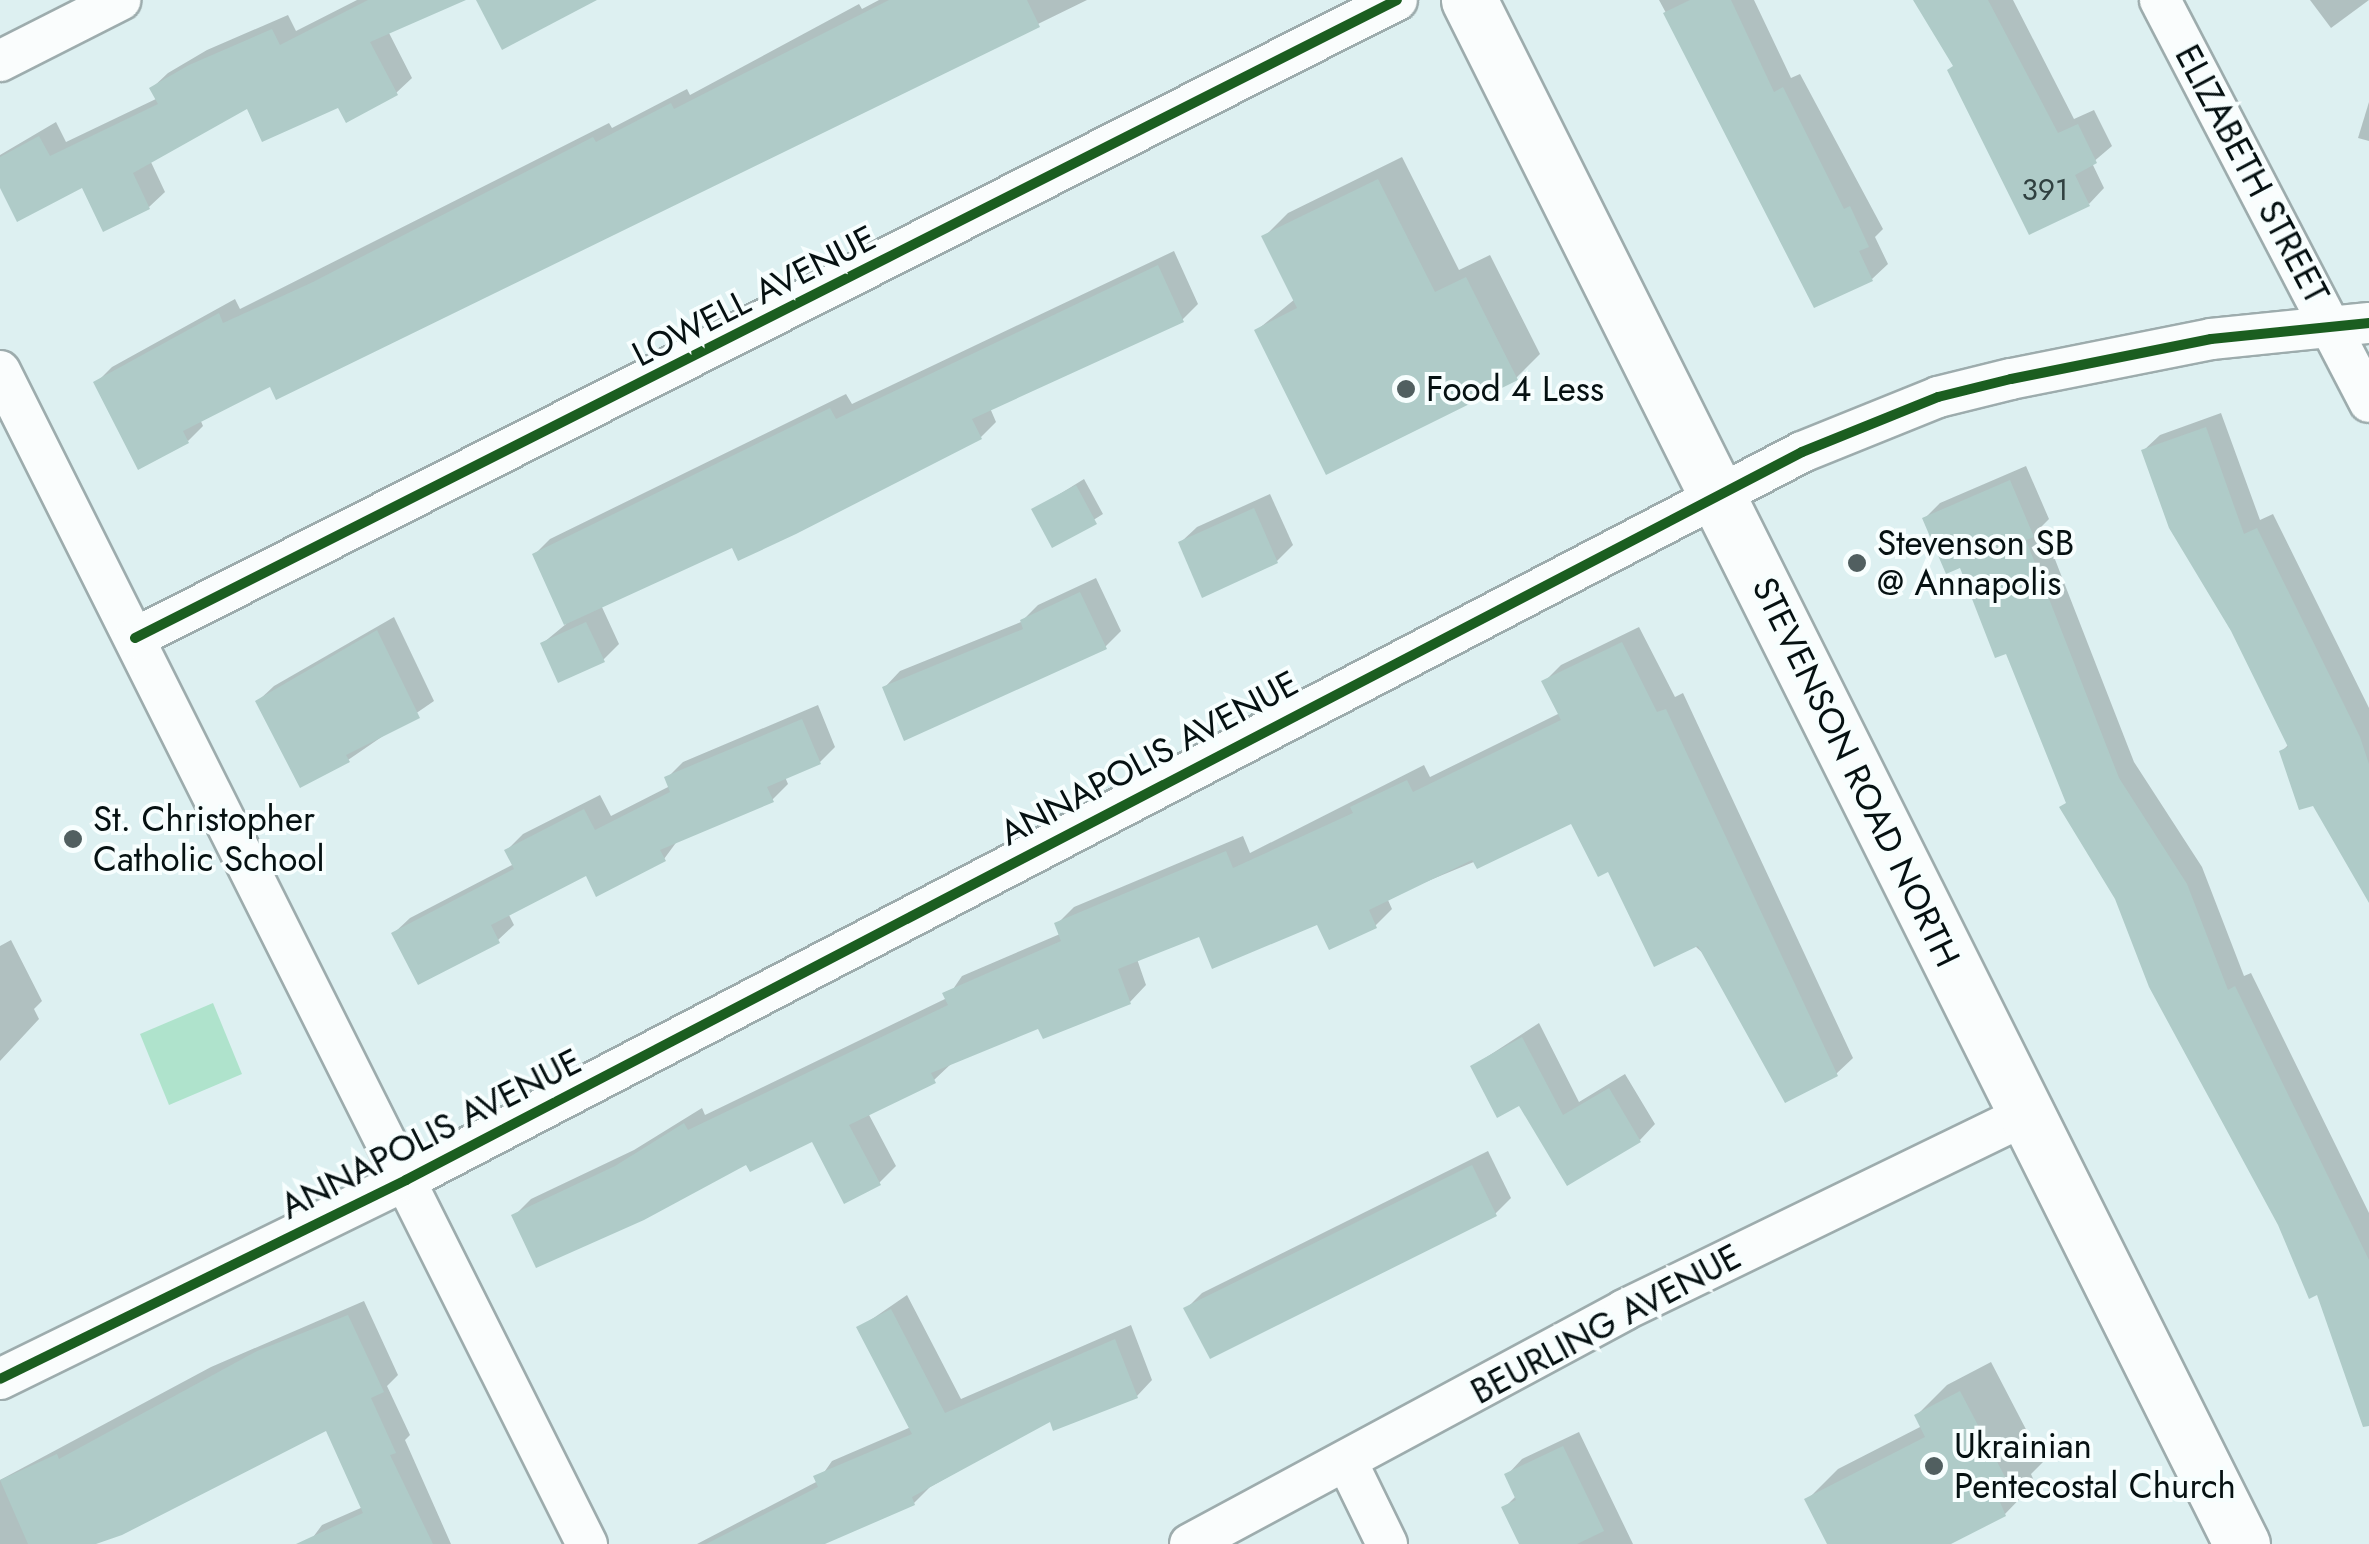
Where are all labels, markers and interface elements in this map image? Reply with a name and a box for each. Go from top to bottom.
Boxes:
street label: ELIZABETH STREET [2166,38,2338,310]
house number: 391 [2021,172,2069,208]
street label: LOWELL AVENUE [625,217,883,375]
place label: Food 4 Less [1426,368,1604,410]
marker: Food 4 Less [1395,378,1417,400]
place label: Stevenson SB @ Annapolis [1877,522,2074,604]
marker: Stevenson SB @ Annapolis [1846,552,1868,574]
street label: STEVENSON ROAD NORTH [1743,570,1969,974]
street label: ANNAPOLIS AVENUE [993,662,1305,854]
place label: St. Christopher Catholic School [93,798,325,880]
marker: St. Christopher Catholic School [62,828,84,850]
street label: ANNAPOLIS AVENUE [274,1040,588,1228]
street label: BEURLING AVENUE [1464,1235,1748,1413]
place label: Ukrainian Pentecostal Church [1954,1425,2236,1507]
marker: Ukrainian Pentecostal Church [1923,1455,1945,1477]

